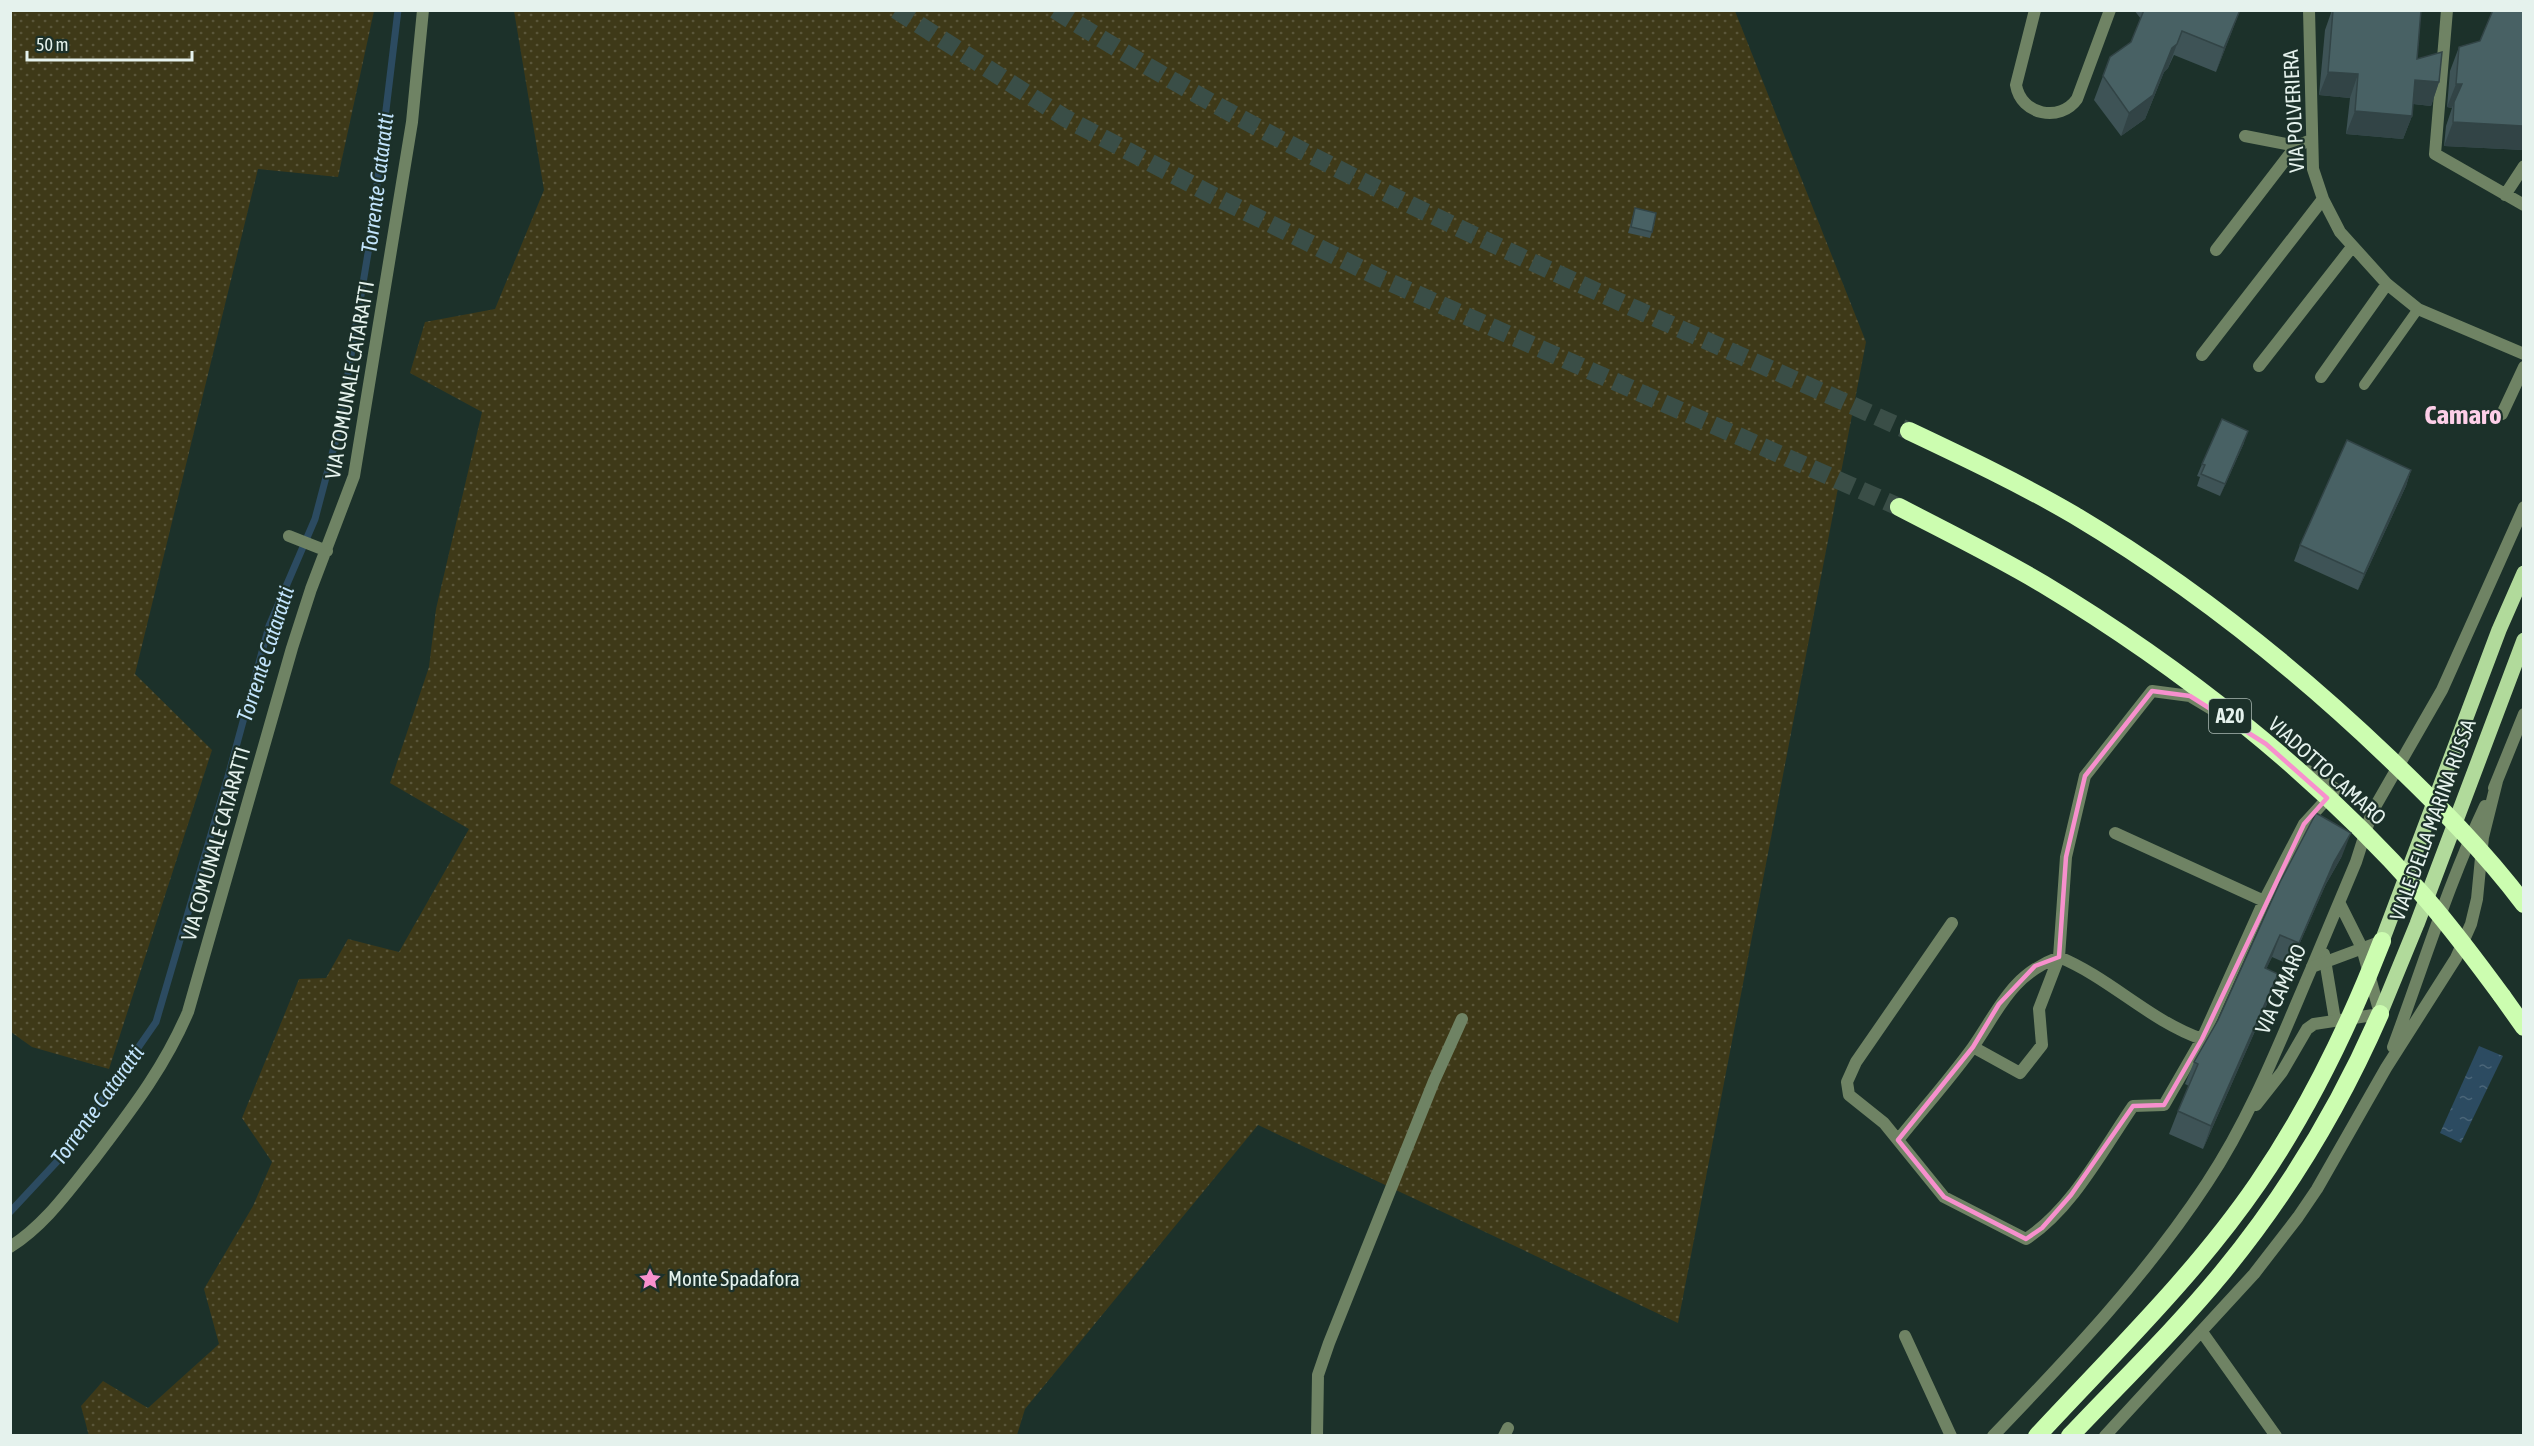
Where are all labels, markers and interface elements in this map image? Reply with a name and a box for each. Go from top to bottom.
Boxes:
scale bar [27,24,192,62]
text: 50 m [36,34,68,55]
street label: VIA POLVERIERA [2278,48,2308,173]
water label: Torrente Cataratti [356,111,398,255]
street label: VIA COMUNALE CATARATTI [320,279,378,481]
district label: Camaro [2424,399,2502,430]
water label: Torrente Cataratti [231,583,299,725]
road number: A20 [2209,699,2251,733]
street label: VIADOTTO CAMARO [2264,711,2391,829]
street label: VIALE DELLA MARINA RUSSA [2384,715,2480,924]
street label: VIA COMUNALE CATARATTI [176,744,254,943]
street label: VIA CAMARO [2250,940,2310,1037]
water label: Torrente Cataratti [45,1040,149,1170]
place icon: Monte Spadafora [637,1266,663,1292]
place label: Monte Spadafora [668,1266,800,1290]

